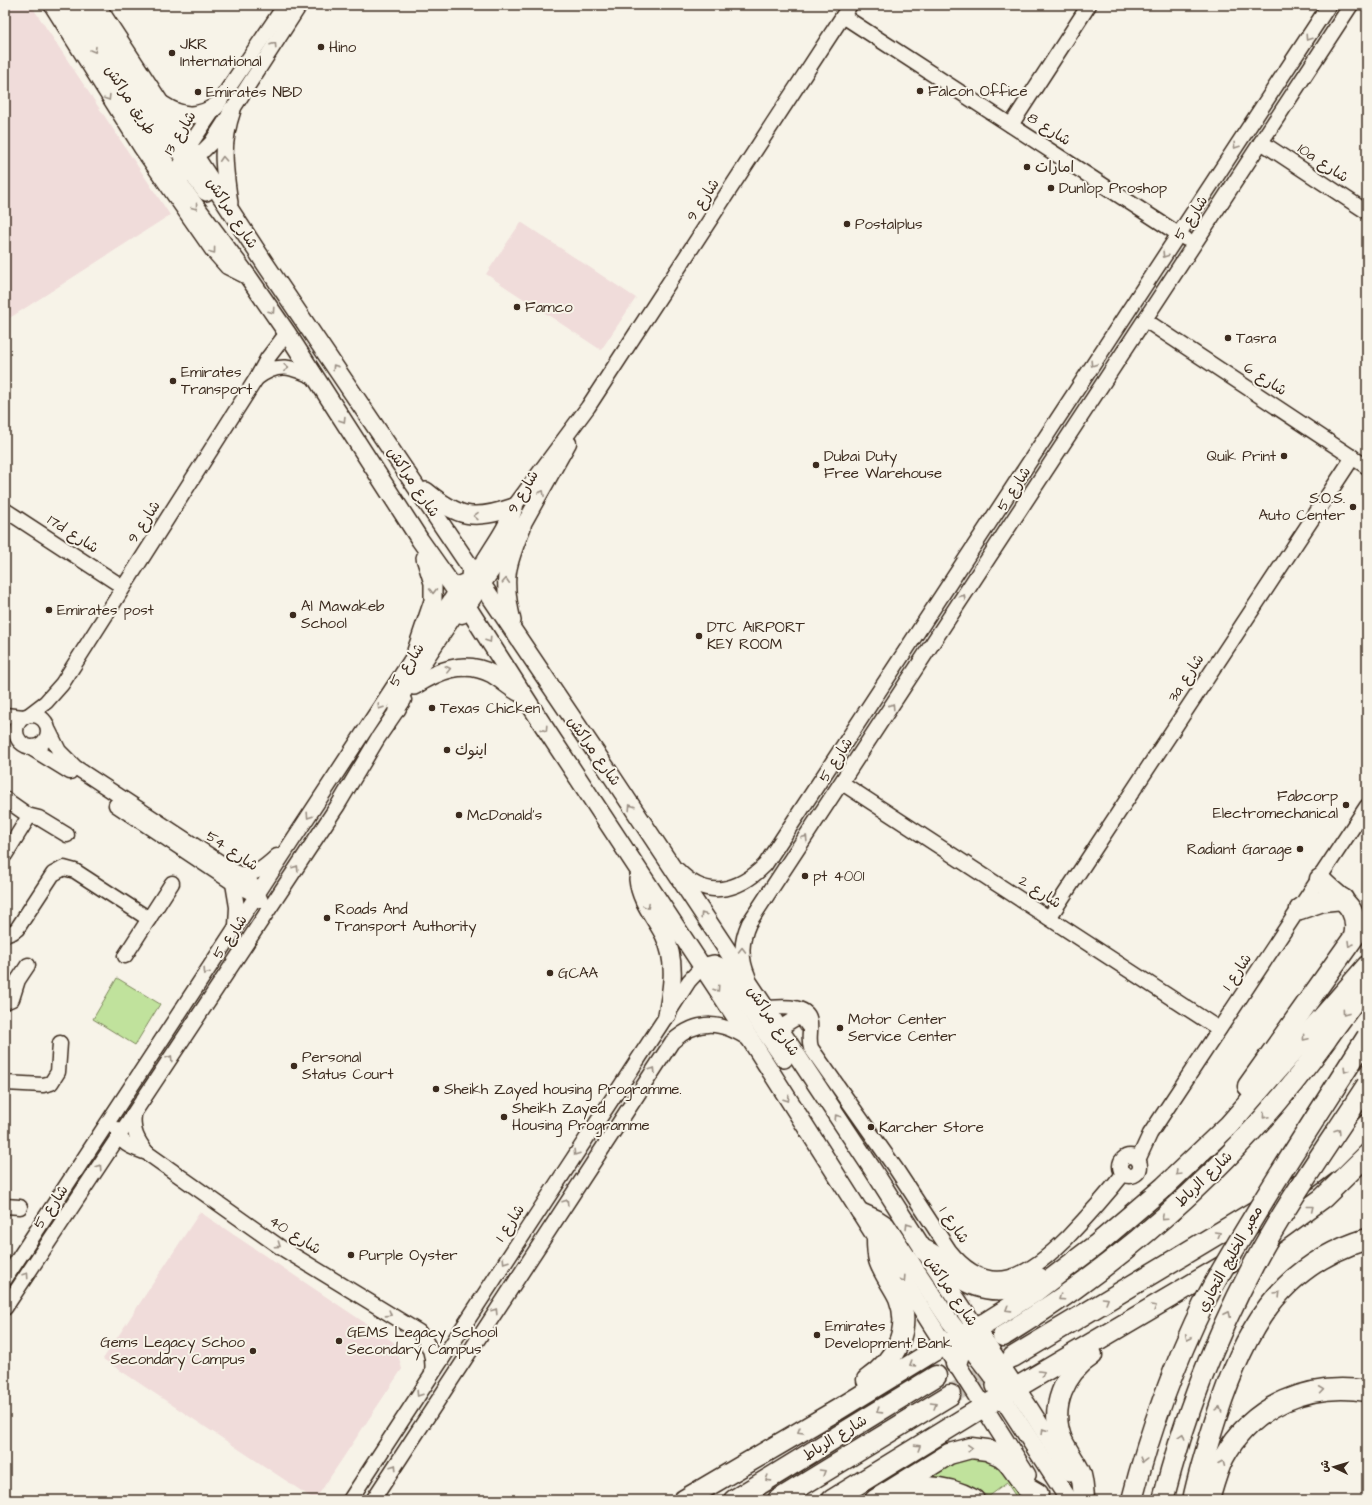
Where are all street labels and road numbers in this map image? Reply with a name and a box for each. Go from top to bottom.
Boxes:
street label: طريق مراكش [99,61,161,139]
street label: شارع 13 [159,107,201,159]
street label: شارع 8 [1023,107,1075,151]
street label: 10a شارع [1293,138,1353,188]
street label: شارع مراكش [201,173,263,253]
street label: شارع 9 [681,175,725,225]
street label: شارع 5 [1169,192,1213,244]
street label: شارع 6 [1239,357,1291,401]
street label: شارع مراكش [382,443,444,521]
street label: شارع 5 [992,463,1036,515]
street label: شارع 9 [502,466,544,518]
street label: شارع 9 [122,497,166,547]
street label: 17d شارع [43,510,103,558]
street label: شارع 5 [384,639,430,691]
street label: 3a شارع [1163,650,1209,706]
street label: شارع مراكش [562,712,626,790]
street label: شارع 5 [814,734,858,786]
street label: شارع 54 [202,826,262,876]
street label: شارع 2 [1015,870,1065,914]
street label: شارع 5 [208,911,252,963]
street label: شارع 1 [1217,949,1257,995]
street label: شارع مراكش [742,982,804,1060]
street label: شارع الرباط [1171,1146,1237,1212]
street label: شارع 5 [29,1181,73,1233]
street label: شارع 1 [490,1200,530,1246]
street label: شارع 1 [934,1202,974,1248]
street label: معبر الخليج التجاري [1192,1202,1268,1316]
street label: شارع 40 [265,1210,325,1260]
street label: شارع مراكش [920,1252,982,1330]
street label: شارع الرباط [799,1410,871,1466]

